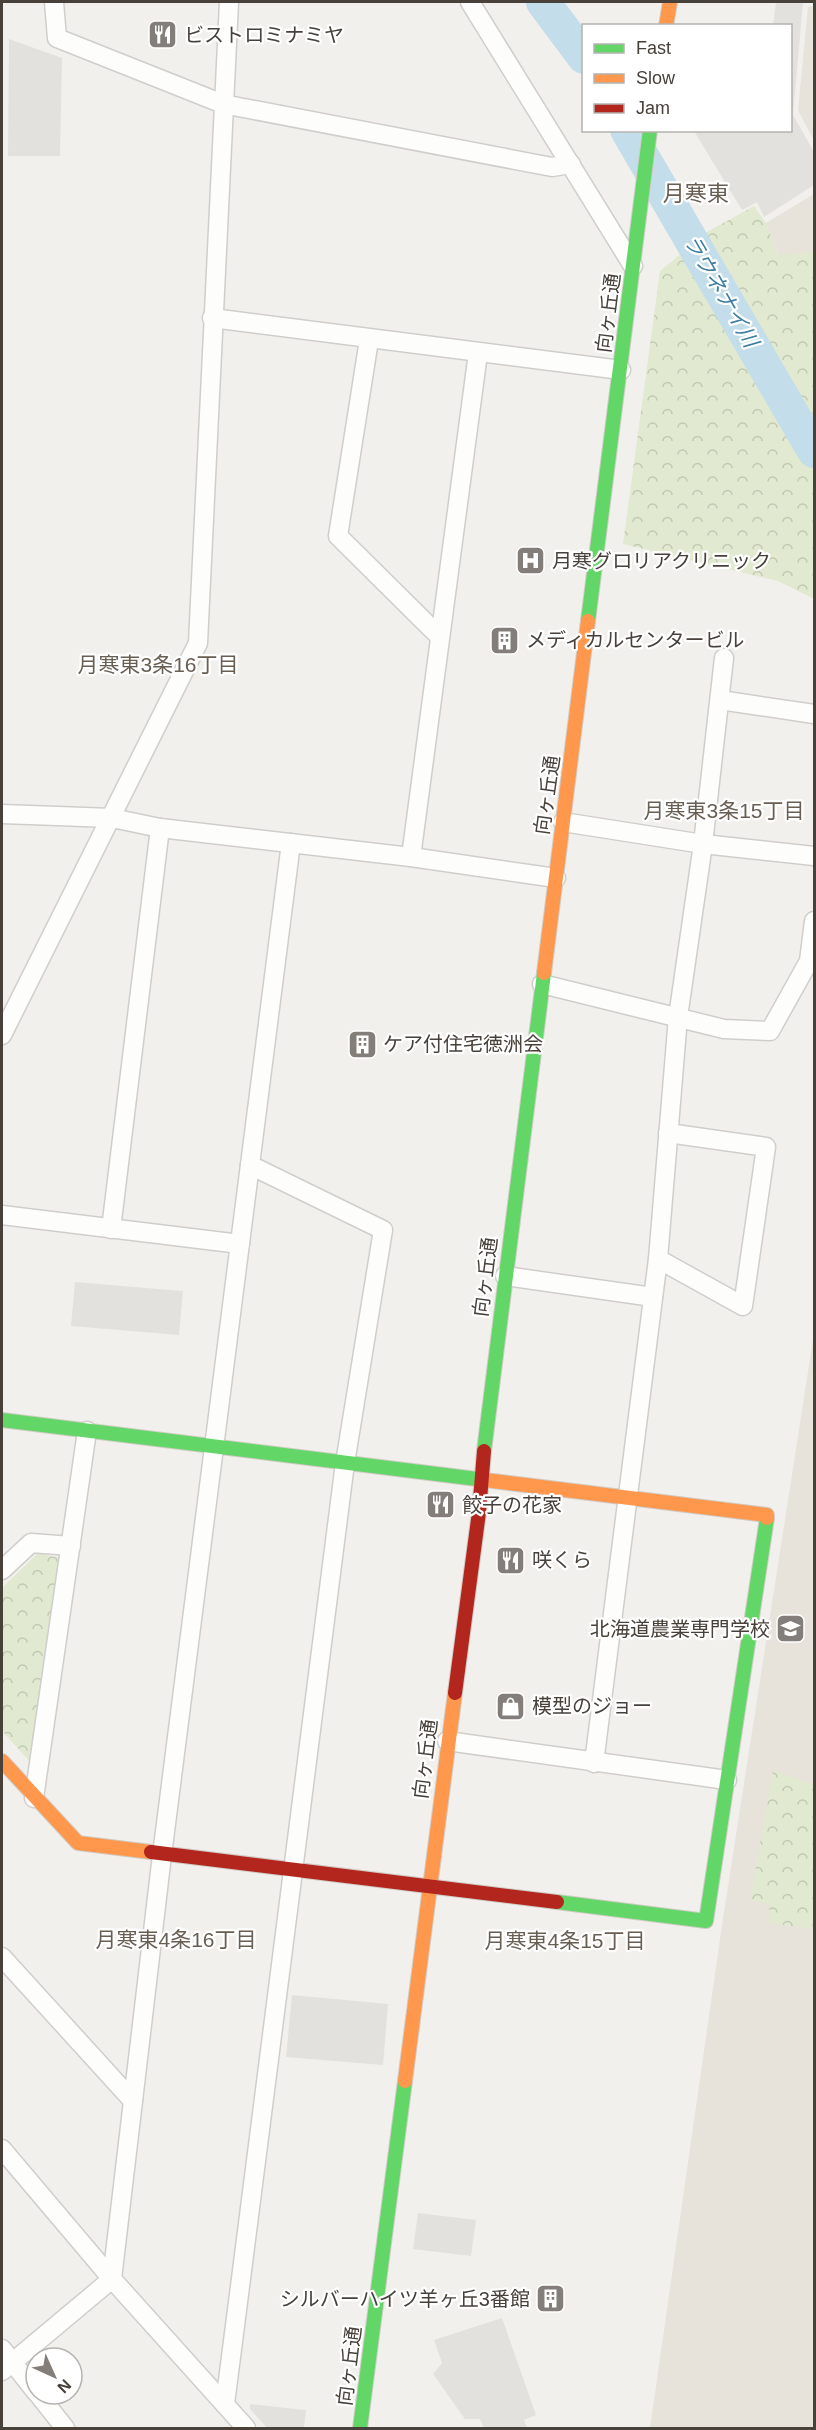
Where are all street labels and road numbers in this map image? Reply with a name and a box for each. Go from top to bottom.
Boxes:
street label: 向ヶ丘通 [592,272,624,354]
street label: 向ヶ丘通 [531,754,563,836]
street label: 向ヶ丘通 [469,1236,501,1318]
street label: 向ヶ丘通 [409,1718,441,1800]
street label: 向ヶ丘通 [333,2325,365,2407]

